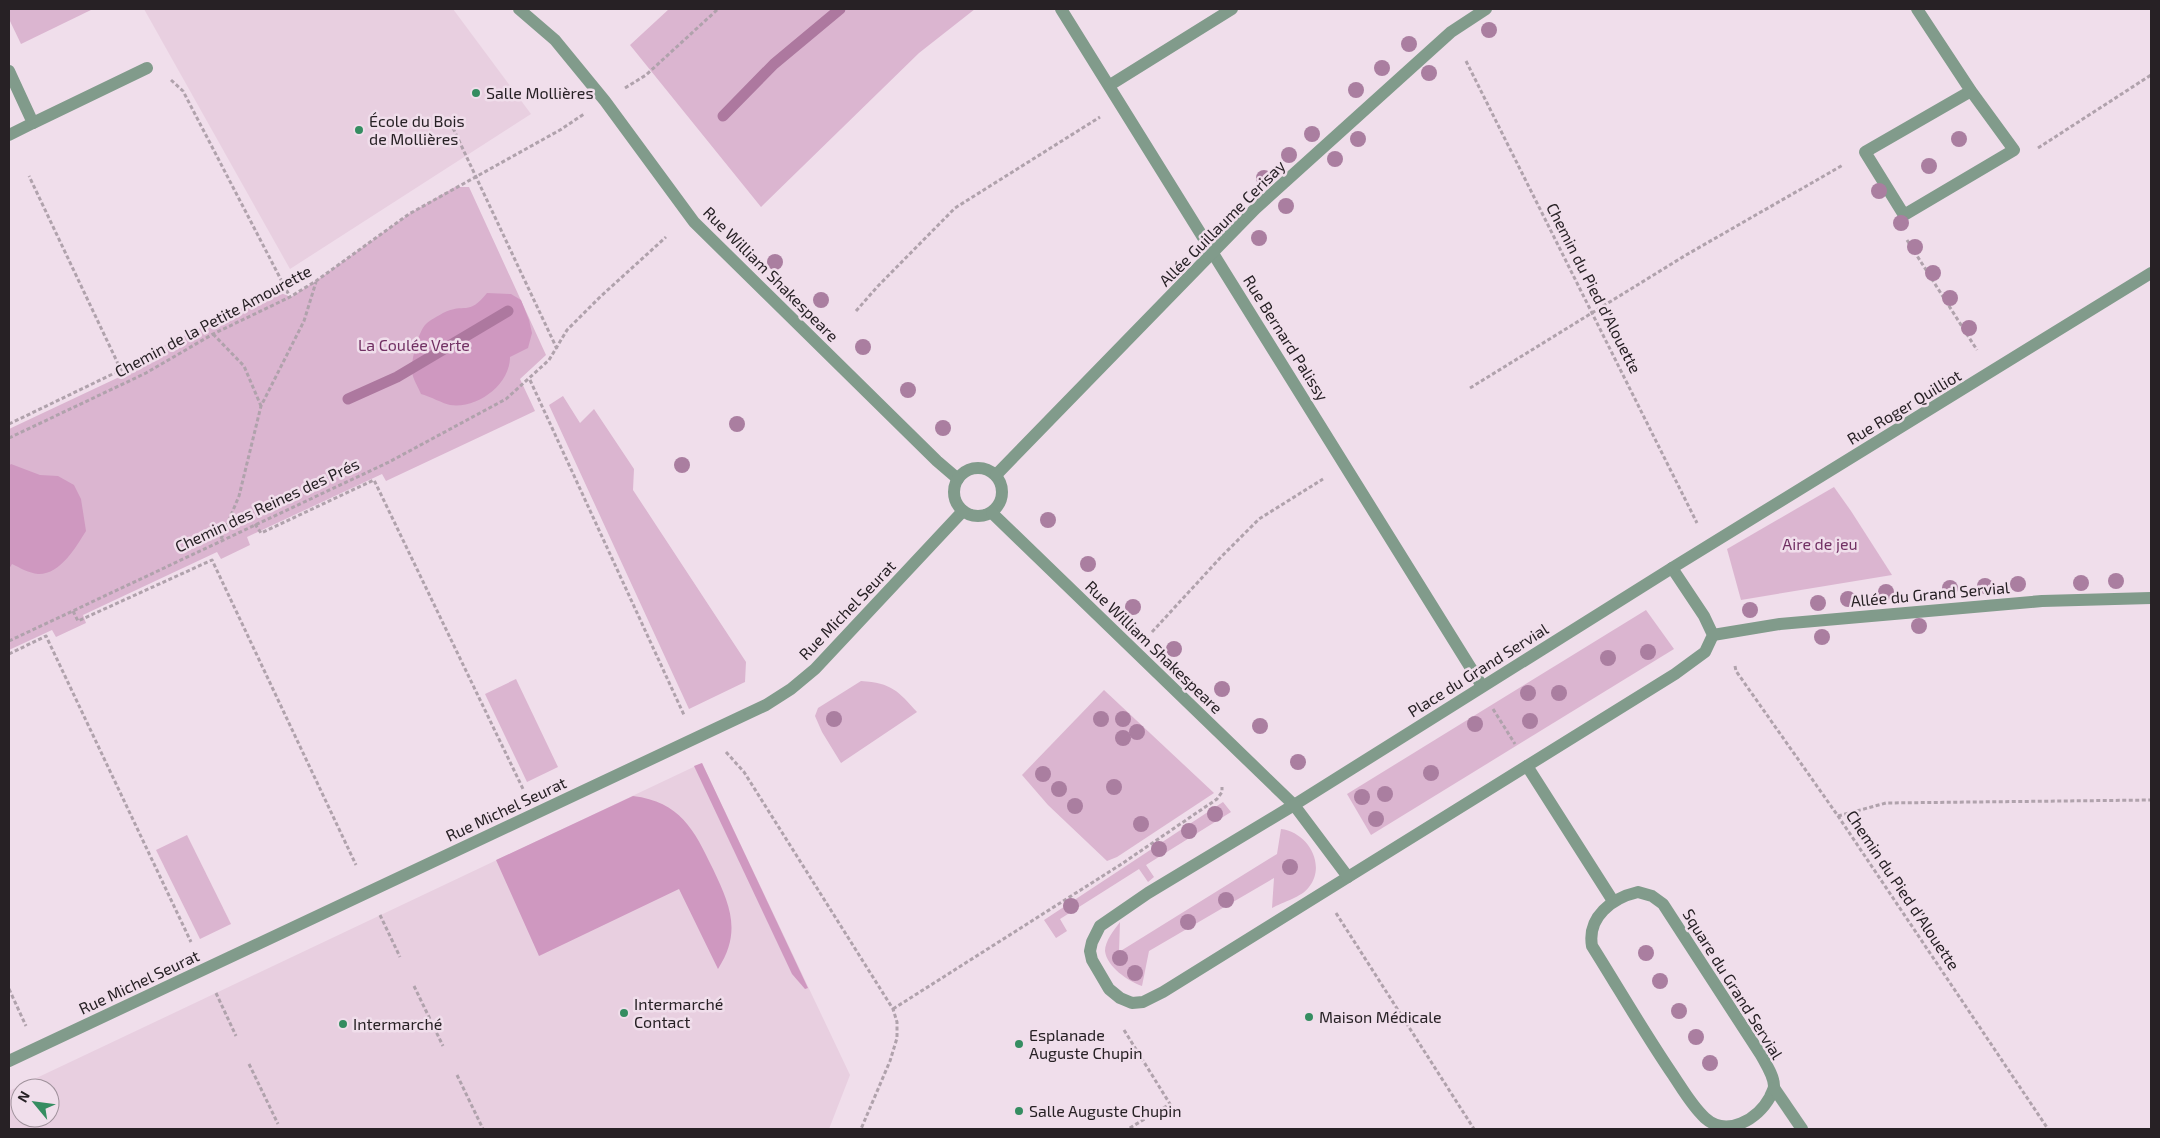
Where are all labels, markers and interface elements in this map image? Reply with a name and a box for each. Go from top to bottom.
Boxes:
place label: Salle Mollières [486,83,594,102]
marker: Salle Mollières [470,87,482,99]
place label: École du Bois de Mollières [369,111,465,148]
marker: École du Bois de Mollières [353,124,365,136]
street label: Allée Guillaume Cerisay [1155,155,1289,290]
street label: Chemin du Pied d'Alouette [1543,199,1646,376]
street label: Rue William Shakespeare [700,202,843,345]
street label: Chemin de la Petite Amourette [111,261,314,381]
street label: Rue Bernard Palissy [1240,271,1333,405]
park label: La Coulée Verte [358,335,470,354]
street label: Rue Roger Quilliot [1843,365,1965,449]
street label: Chemin des Reines des Prés [172,453,362,556]
park label: Aire de jeu [1782,534,1858,554]
street label: Rue Michel Seurat [794,556,899,663]
street label: Rue William Shakespeare [1082,576,1227,717]
street label: Allée du Grand Servial [1850,577,2010,610]
street label: Place du Grand Servial [1404,618,1552,721]
street label: Rue Michel Seurat [443,772,569,845]
street label: Chemin du Pied d'Alouette [1843,806,1964,973]
street label: Square du Grand Servial [1679,905,1788,1063]
street label: Rue Michel Seurat [76,945,202,1018]
place label: Intermarché Contact [634,994,723,1031]
marker: Intermarché Contact [618,1007,630,1019]
place label: Maison Médicale [1319,1007,1442,1026]
marker: Maison Médicale [1303,1011,1315,1023]
place label: Intermarché [353,1014,442,1033]
marker: Intermarché [337,1018,349,1030]
place label: Esplanade Auguste Chupin [1029,1025,1143,1062]
marker: Esplanade Auguste Chupin [1013,1038,1025,1050]
north arrow [10,1078,60,1128]
text: N [13,1088,33,1105]
place label: Salle Auguste Chupin [1029,1101,1182,1120]
marker: Salle Auguste Chupin [1013,1105,1025,1117]

